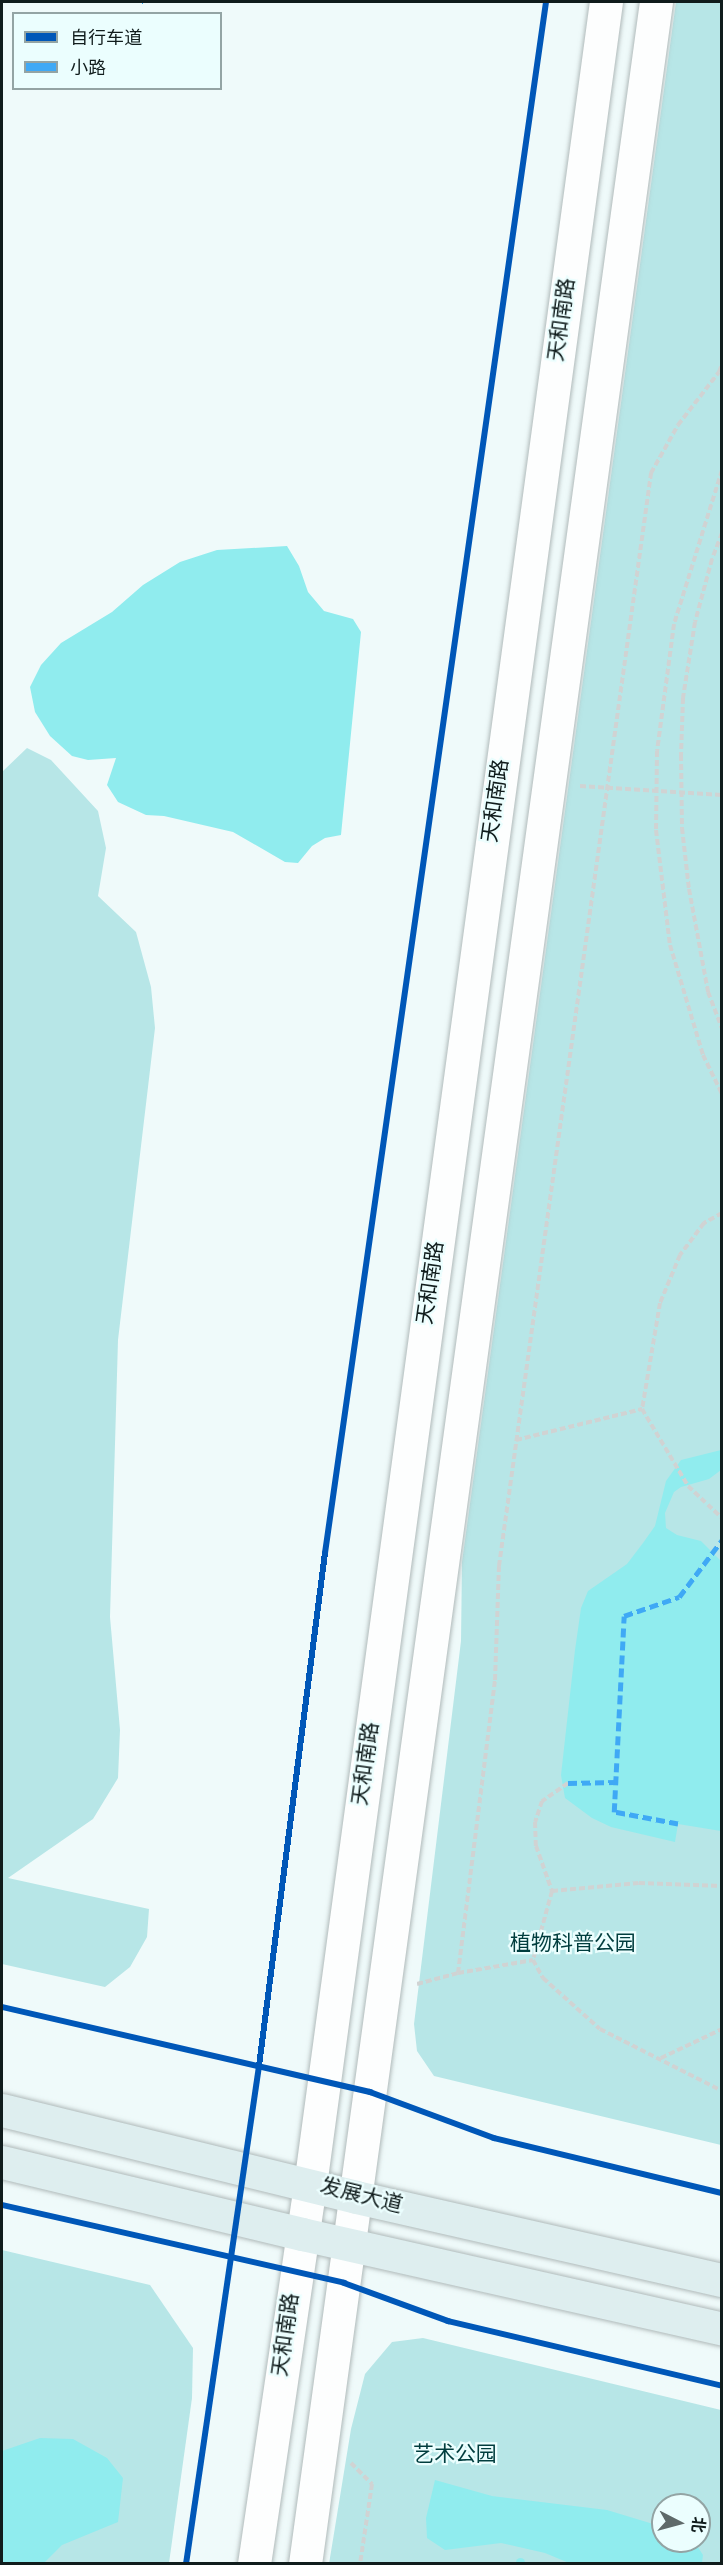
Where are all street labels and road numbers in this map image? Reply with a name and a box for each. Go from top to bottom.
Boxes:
street label: 天和南路 [545,277,581,363]
street label: 天和南路 [479,758,515,844]
street label: 天和南路 [414,1240,450,1326]
street label: 天和南路 [349,1721,385,1807]
street label: 发展大道 [317,2175,405,2219]
street label: 天和南路 [269,2292,305,2378]

